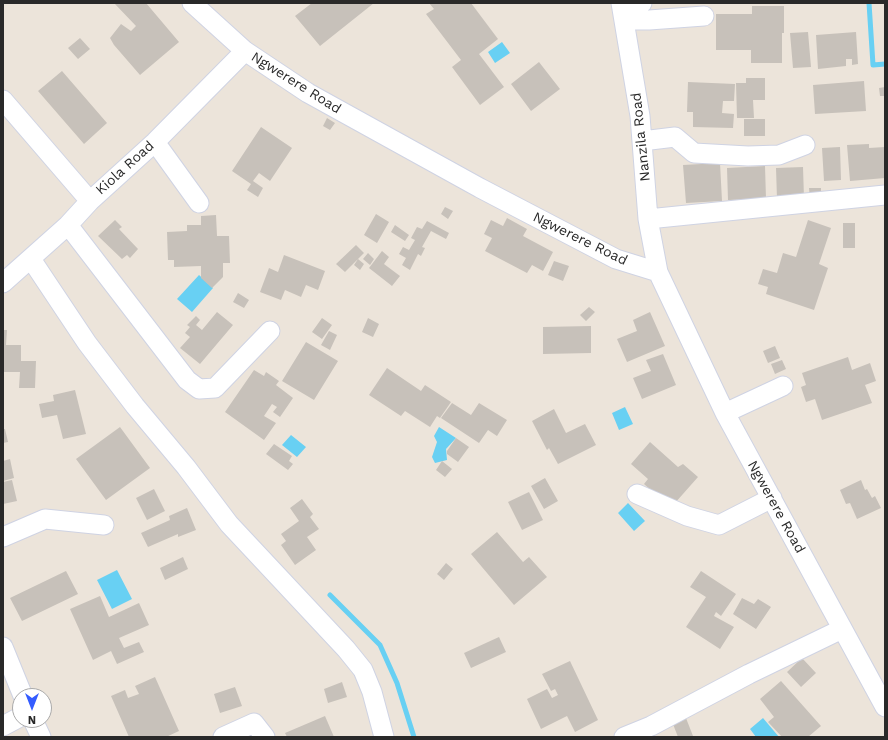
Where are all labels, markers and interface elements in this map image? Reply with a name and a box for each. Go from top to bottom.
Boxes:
street label: Ngwerere Road [248,49,344,117]
street label: Nanzila Road [628,92,654,182]
street label: Kiola Road [92,138,158,198]
street label: Ngwerere Road [530,209,630,269]
street label: Ngwerere Road [744,458,808,556]
north arrow [12,688,52,728]
text: N [28,713,36,726]

